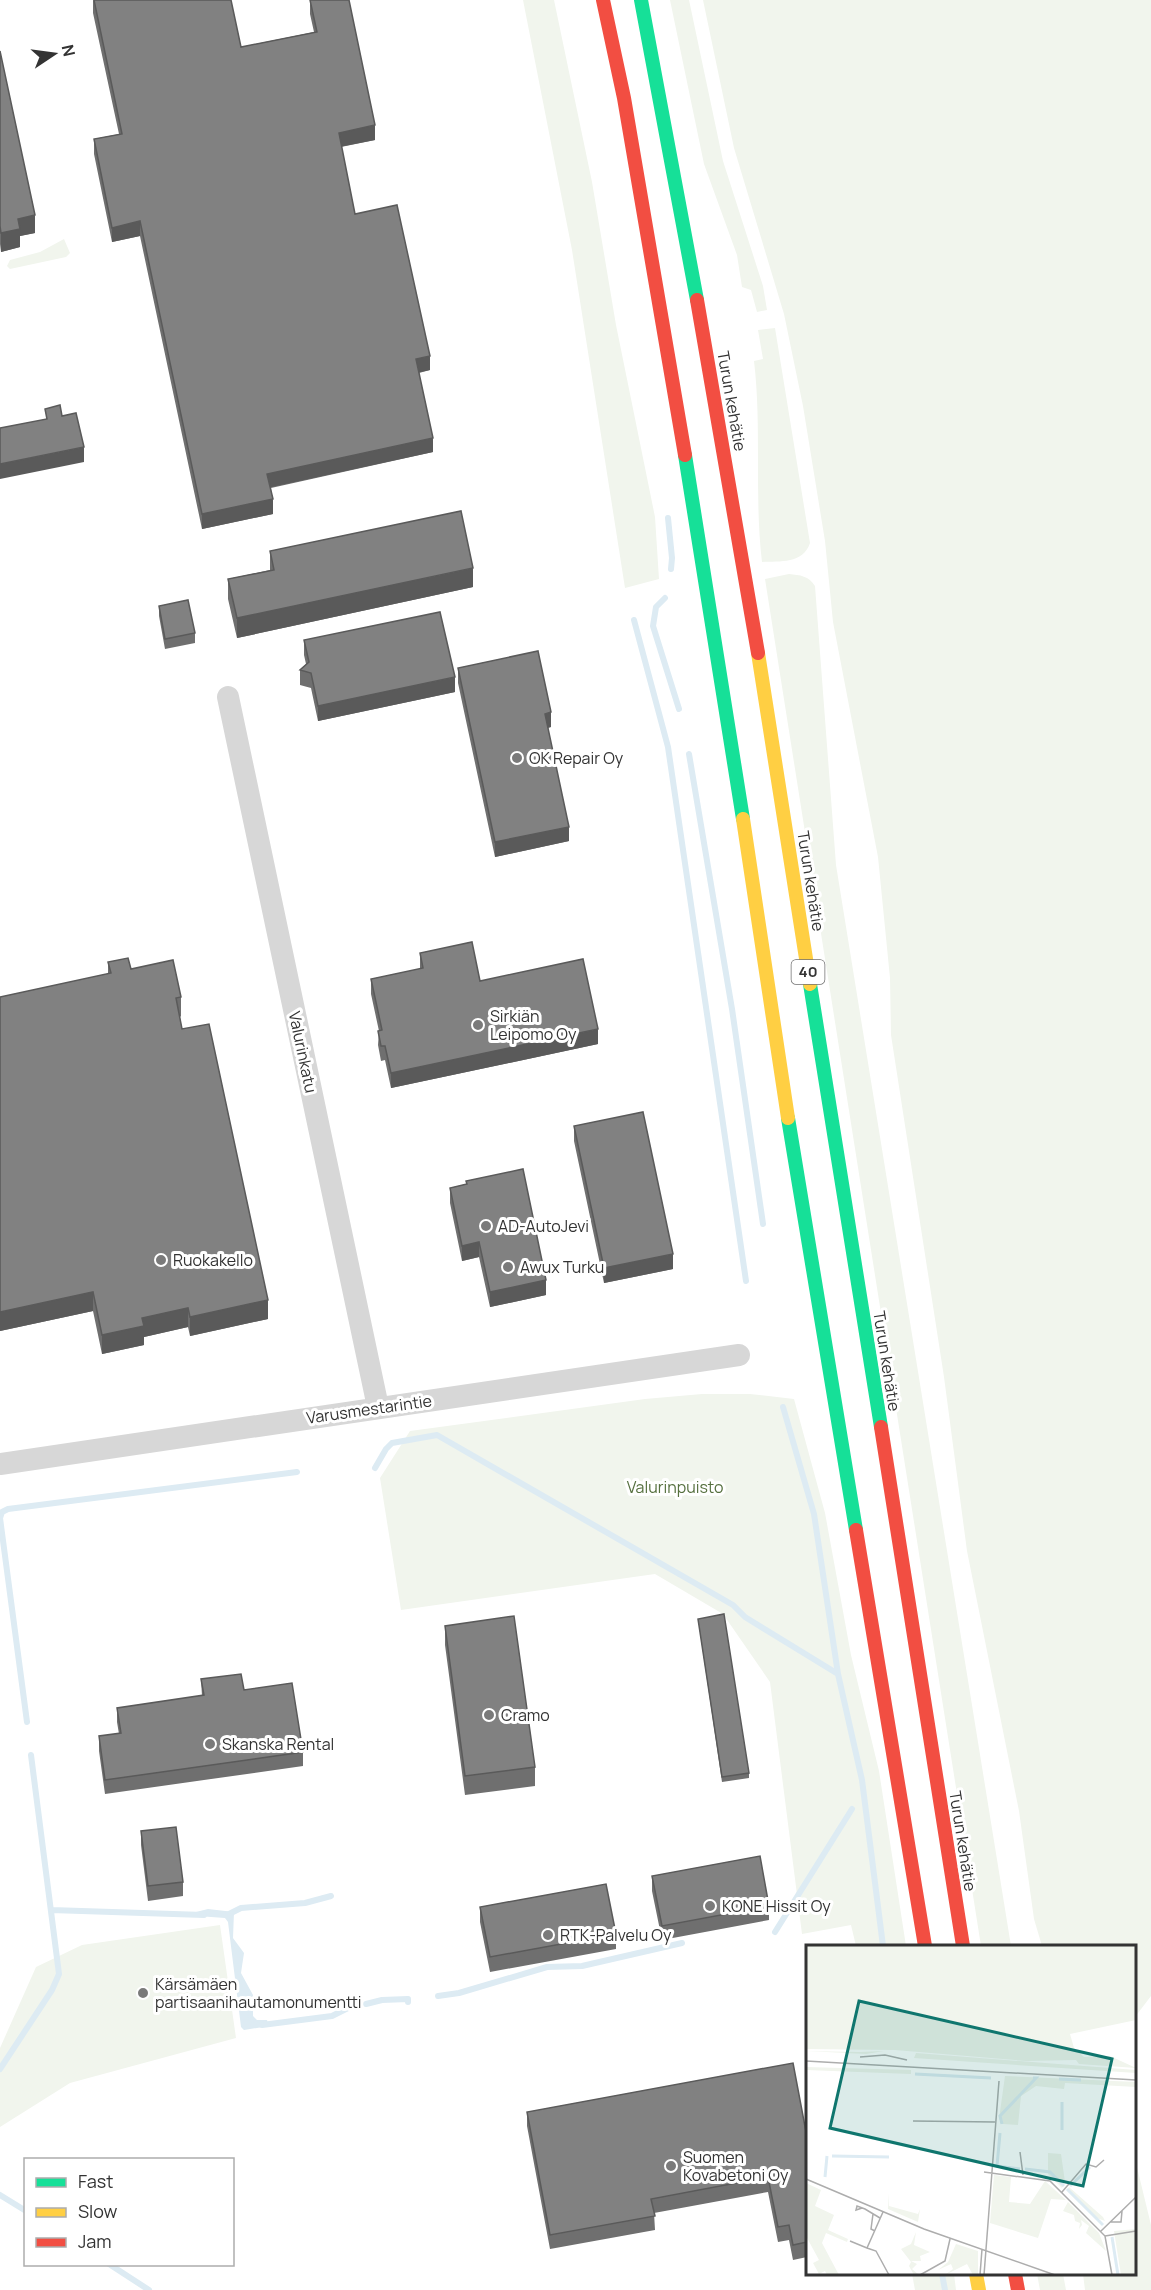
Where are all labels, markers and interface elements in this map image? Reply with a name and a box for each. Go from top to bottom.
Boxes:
north arrow [24,24,84,84]
text: N [57,43,81,59]
street label: Turun kehätie [712,349,752,453]
place label: OK Repair Oy [529,747,624,769]
marker: OK Repair Oy [510,751,524,765]
street label: Turun kehätie [792,829,830,933]
road number: 40 [792,960,824,984]
place label: Sirkiän Leipomo Oy [490,1005,577,1045]
street label: Valurinkatu [284,1009,322,1095]
marker: Sirkiän Leipomo Oy [471,1018,485,1032]
place label: AD-AutoJevi [498,1215,589,1237]
marker: AD-AutoJevi [479,1219,493,1233]
place label: Ruokakello [173,1249,253,1271]
marker: Ruokakello [154,1253,168,1267]
place label: Awux Turku [520,1256,604,1278]
marker: Awux Turku [501,1260,515,1274]
street label: Turun kehätie [868,1309,906,1413]
street label: Varusmestarintie [305,1389,433,1429]
park label: Valurinpuisto [627,1476,723,1498]
place label: Cramo [501,1704,550,1726]
marker: Cramo [482,1708,496,1722]
place label: Skanska Rental [222,1733,334,1755]
marker: Skanska Rental [203,1737,217,1751]
street label: Turun kehätie [944,1789,982,1893]
place label: KONE Hissit Oy [722,1895,831,1917]
marker: KONE Hissit Oy [703,1899,717,1913]
place label: RTK-Palvelu Oy [560,1924,672,1946]
marker: RTK-Palvelu Oy [541,1928,555,1942]
inset map [806,1945,1136,2275]
place label: Kärsämäen partisaanihautamonumentti [155,1973,362,2013]
marker: Kärsämäen partisaanihautamonumentti [136,1986,150,2000]
place label: Suomen Kovabetoni Oy [683,2146,789,2186]
legend [24,2158,234,2266]
marker: Suomen Kovabetoni Oy [664,2159,678,2173]
text: Fast [78,2169,113,2193]
text: Slow [78,2199,118,2223]
text: Jam [78,2229,112,2253]

